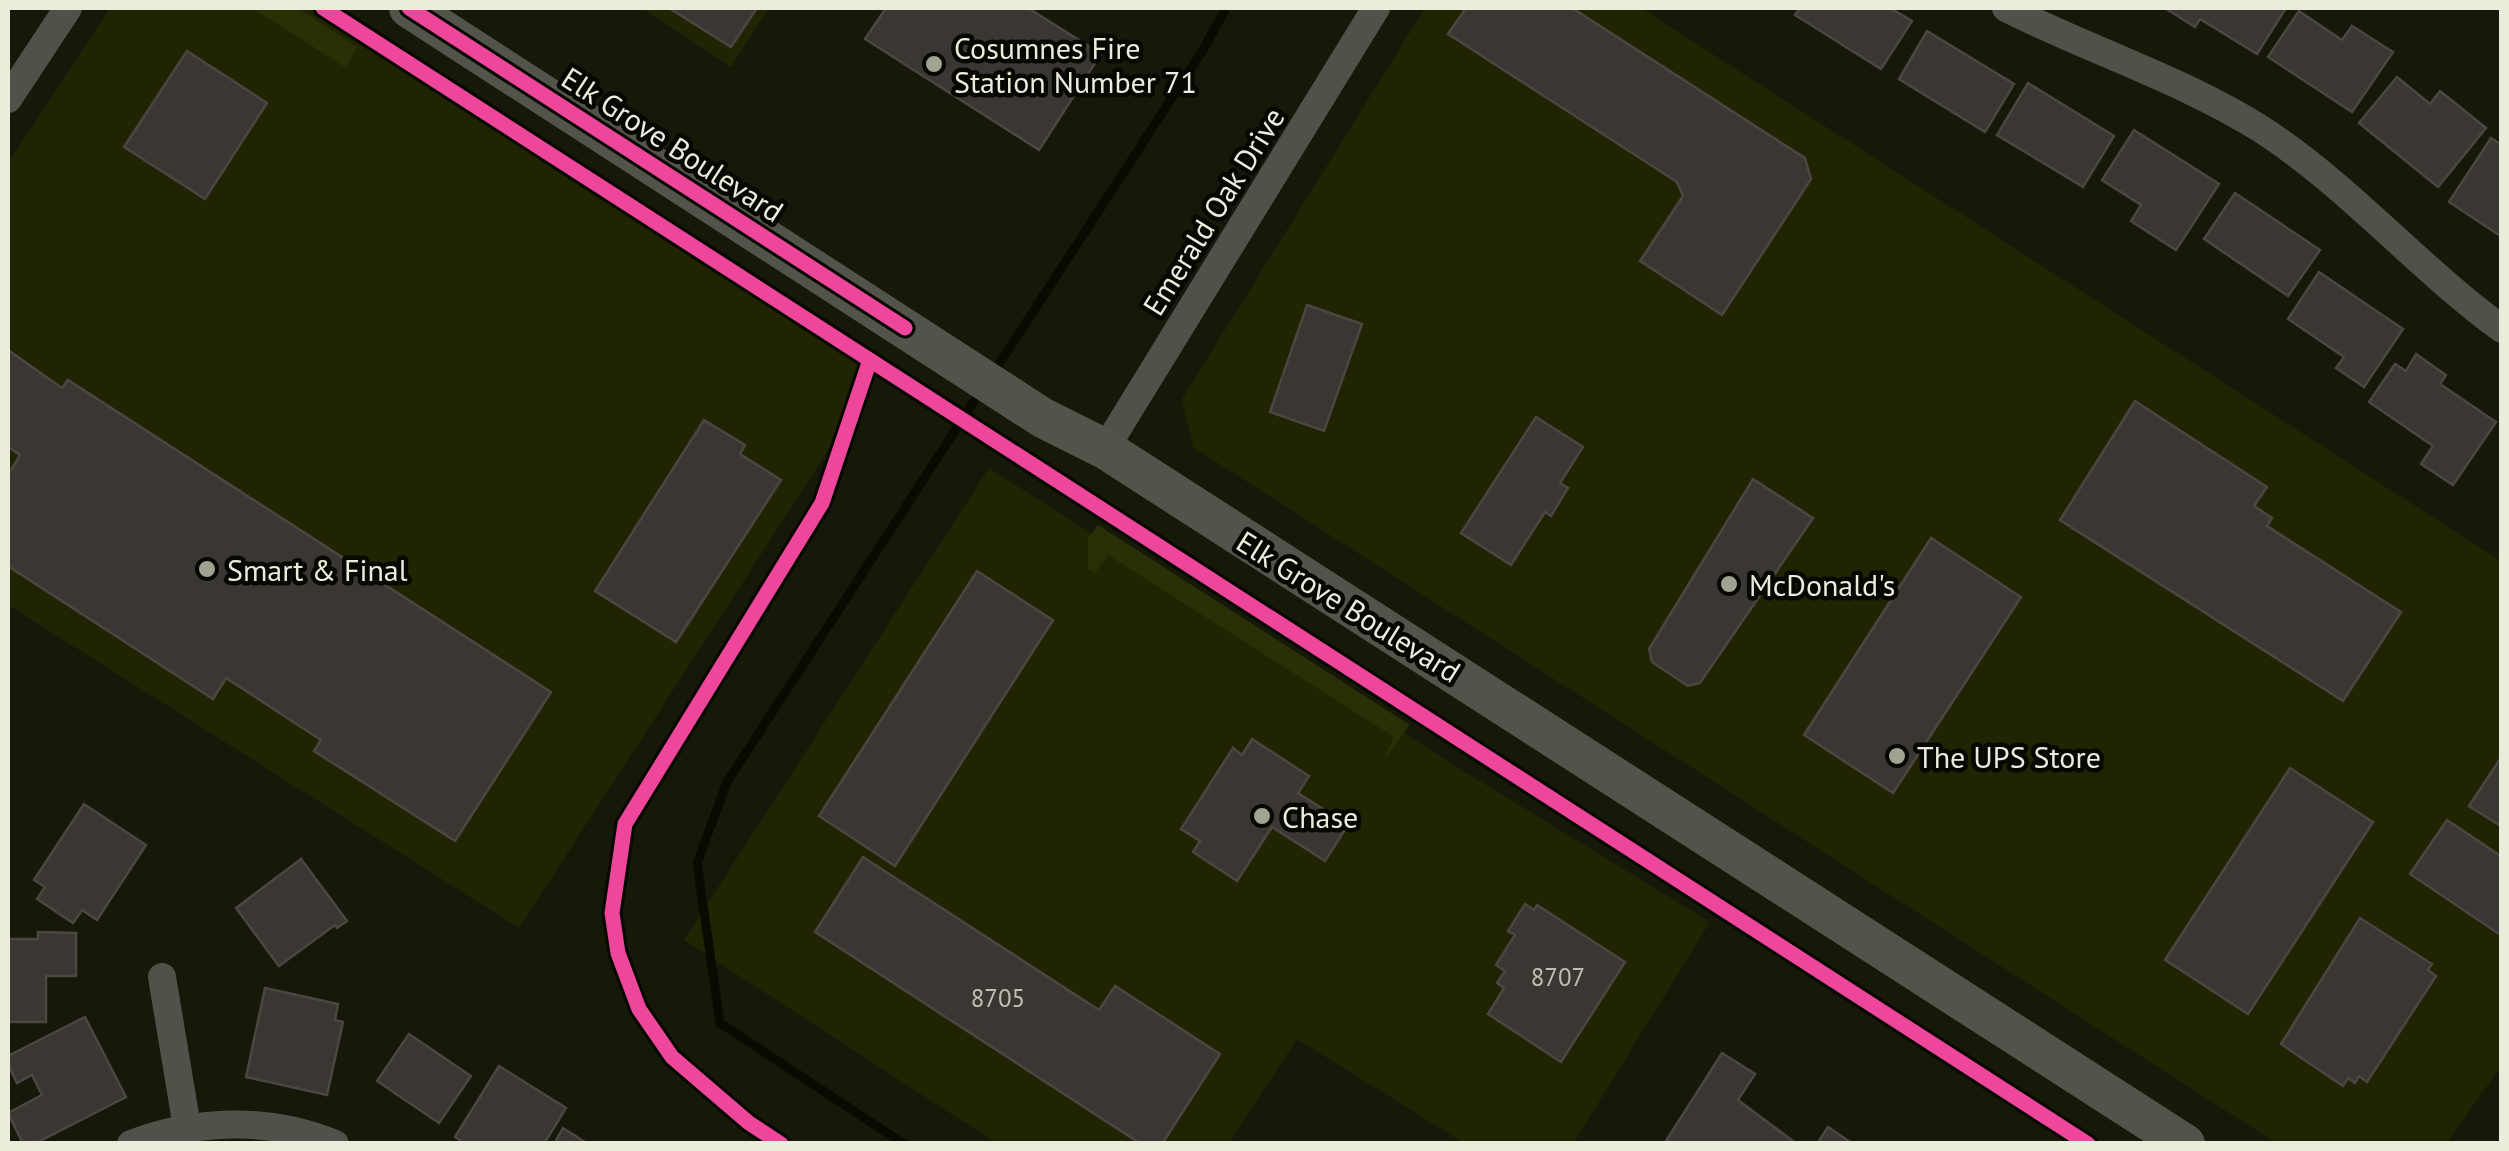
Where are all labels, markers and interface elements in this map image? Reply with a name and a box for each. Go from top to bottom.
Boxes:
place label: Cosumnes Fire Station Number 71 [954,28,1197,101]
marker: Cosumnes Fire Station Number 71 [923,53,945,75]
street label: Elk Grove Boulevard [555,58,791,230]
street label: Emerald Oak Drive [1133,100,1293,322]
street label: Elk Grove Boulevard [1230,521,1468,691]
place label: Smart & Final [227,550,408,589]
marker: Smart & Final [196,558,218,580]
place label: McDonald's [1749,565,1895,604]
marker: McDonald's [1718,573,1740,595]
place label: The UPS Store [1917,737,2101,776]
marker: The UPS Store [1886,745,1908,767]
place label: Chase [1282,797,1358,836]
marker: Chase [1251,805,1273,827]
house number: 8707 [1531,961,1585,993]
house number: 8705 [971,982,1025,1014]

